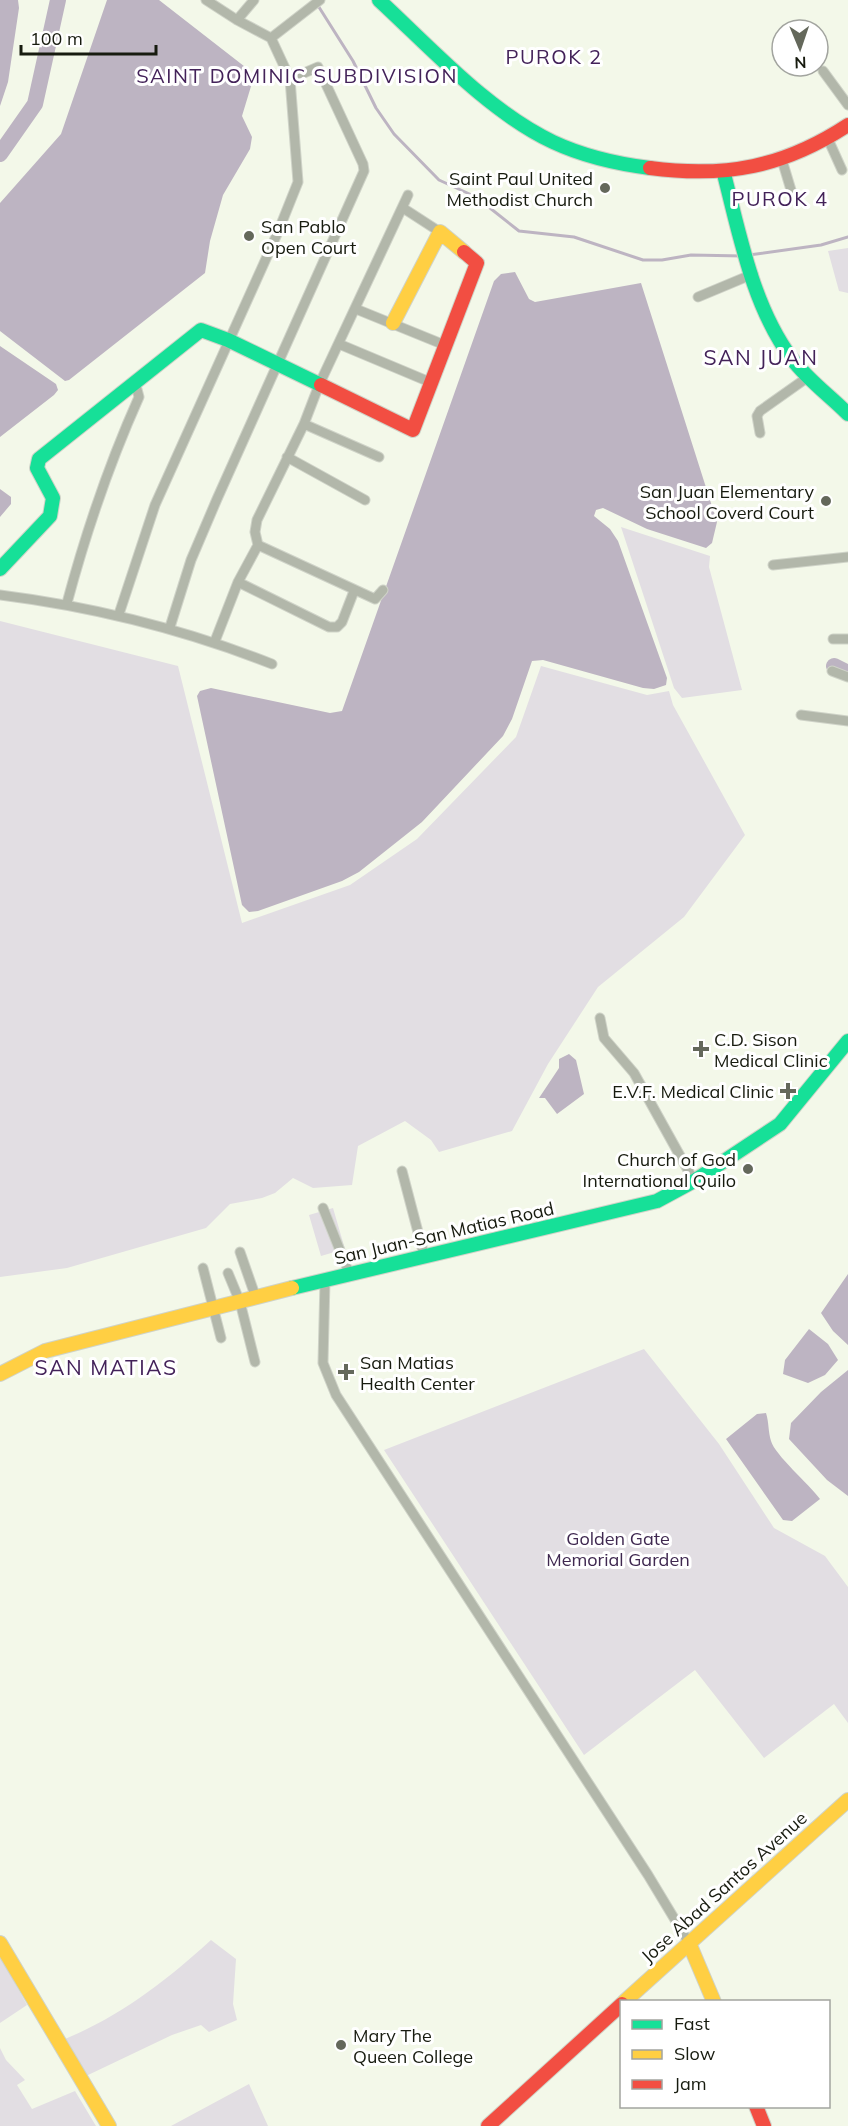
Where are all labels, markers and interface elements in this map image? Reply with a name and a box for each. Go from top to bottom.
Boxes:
scale bar [21,18,156,56]
north arrow [770,18,830,78]
text: 100 m [30,27,83,50]
district label: PUROK 2 [505,44,603,69]
text: N [794,53,807,73]
district label: SAINT DOMINIC SUBDIVISION [136,63,458,88]
place label: Saint Paul United Methodist Church [447,167,593,211]
marker: Saint Paul United Methodist Church [598,181,612,195]
district label: PUROK 4 [731,186,829,211]
place label: San Pablo Open Court [261,215,356,259]
marker: San Pablo Open Court [242,229,256,243]
district label: SAN JUAN [704,344,818,370]
place label: San Juan Elementary School Coverd Court [640,480,814,524]
marker: San Juan Elementary School Coverd Court [819,494,833,508]
place label: C.D. Sison Medical Clinic [714,1028,828,1072]
marker: C.D. Sison Medical Clinic [692,1040,710,1058]
place label: E.V.F. Medical Clinic [612,1080,774,1103]
marker: E.V.F. Medical Clinic [779,1082,797,1100]
place label: Church of God International Quilo [583,1148,736,1192]
marker: Church of God International Quilo [741,1162,755,1176]
street label: San Juan-San Matias Road [332,1196,556,1270]
place label: San Matias Health Center [360,1351,475,1395]
district label: SAN MATIAS [34,1354,178,1380]
marker: San Matias Health Center [337,1363,355,1381]
park label: Golden Gate Memorial Garden [546,1527,690,1571]
street label: Jose Abad Santos Avenue [636,1806,812,1968]
legend [620,2000,830,2108]
text: Fast [674,2012,710,2035]
place label: Mary The Queen College [353,2024,473,2068]
marker: Mary The Queen College [334,2038,348,2052]
text: Slow [674,2042,716,2065]
text: Jam [674,2072,707,2095]

